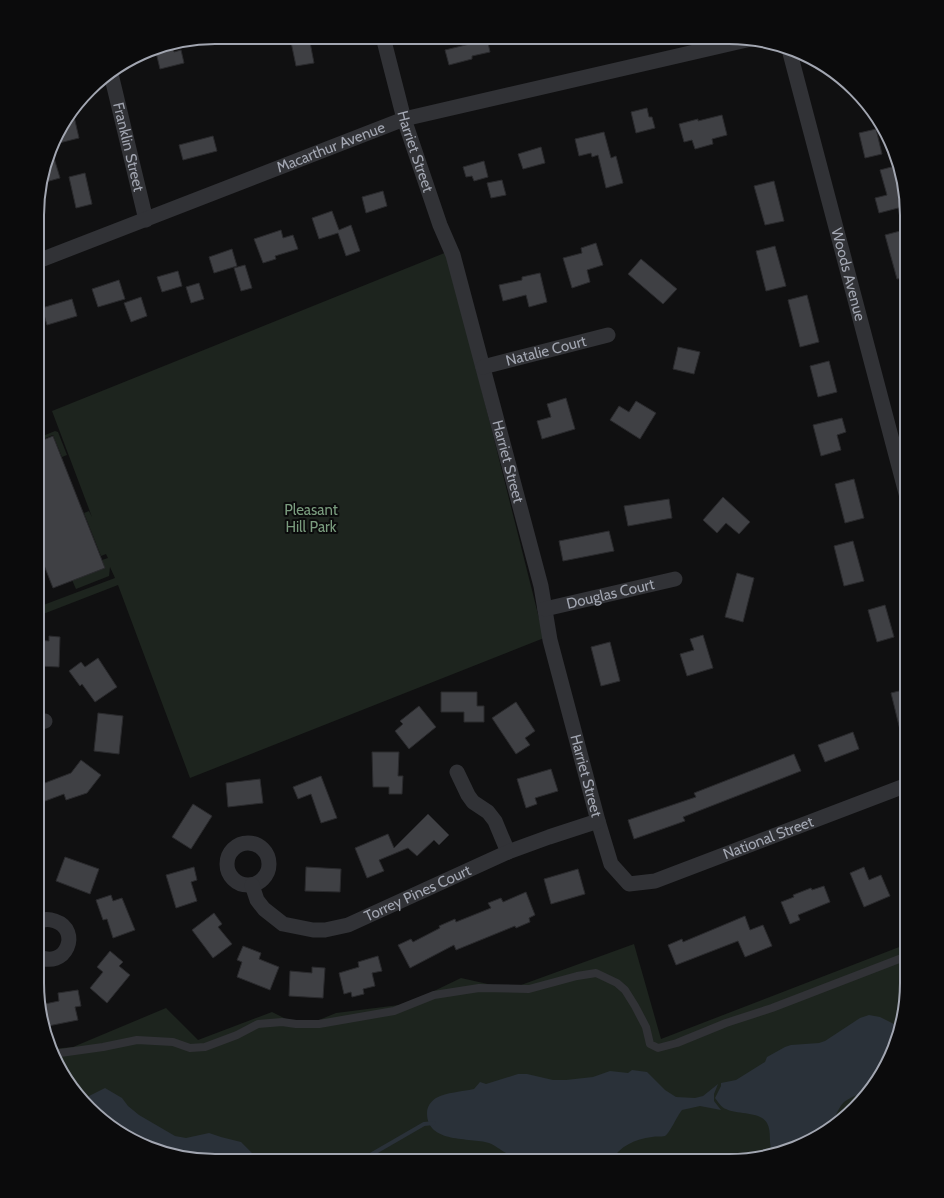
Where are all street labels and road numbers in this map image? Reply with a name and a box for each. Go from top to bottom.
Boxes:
street label: Franklin Street [109,100,148,193]
street label: Harriet Street [393,109,437,195]
street label: Macarthur Avenue [274,118,388,177]
street label: Woods Avenue [827,226,869,323]
street label: Natalie Court [504,332,588,370]
street label: Harriet Street [488,418,528,505]
street label: Douglas Court [565,575,656,613]
street label: Harriet Street [566,732,606,819]
street label: National Street [721,813,816,863]
street label: Torrey Pines Court [361,861,474,925]

